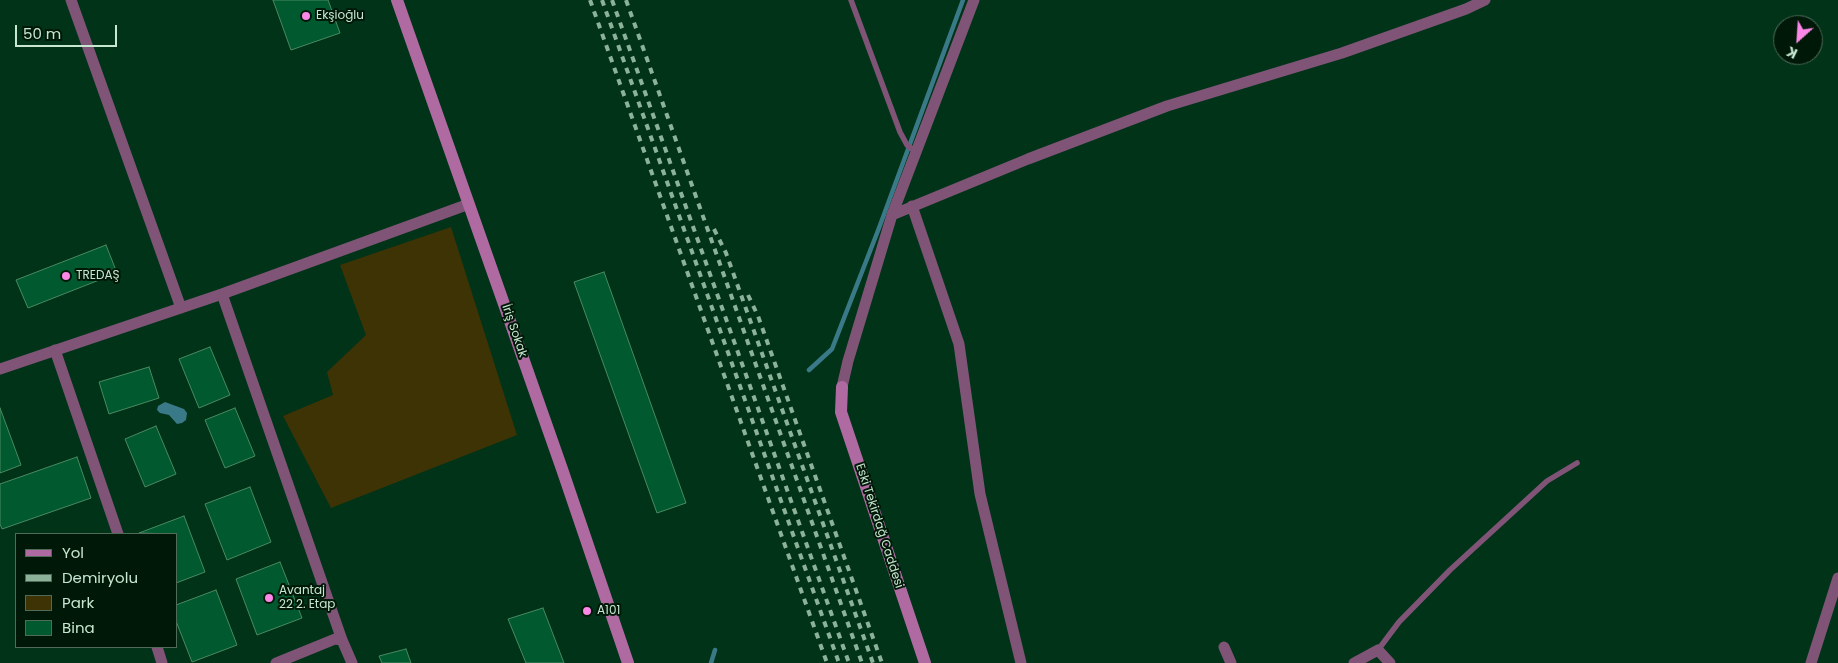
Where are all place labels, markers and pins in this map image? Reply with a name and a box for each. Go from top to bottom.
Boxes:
place label: Ekşioğlu [316,9,364,23]
marker: Ekşioğlu [300,10,312,22]
place label: TREDAŞ [76,269,120,283]
marker: TREDAŞ [60,270,72,282]
place label: Avantaj 22 2. Etap [279,584,335,612]
marker: Avantaj 22 2. Etap [263,592,275,604]
place label: A101 [597,604,620,618]
marker: A101 [581,605,593,617]

